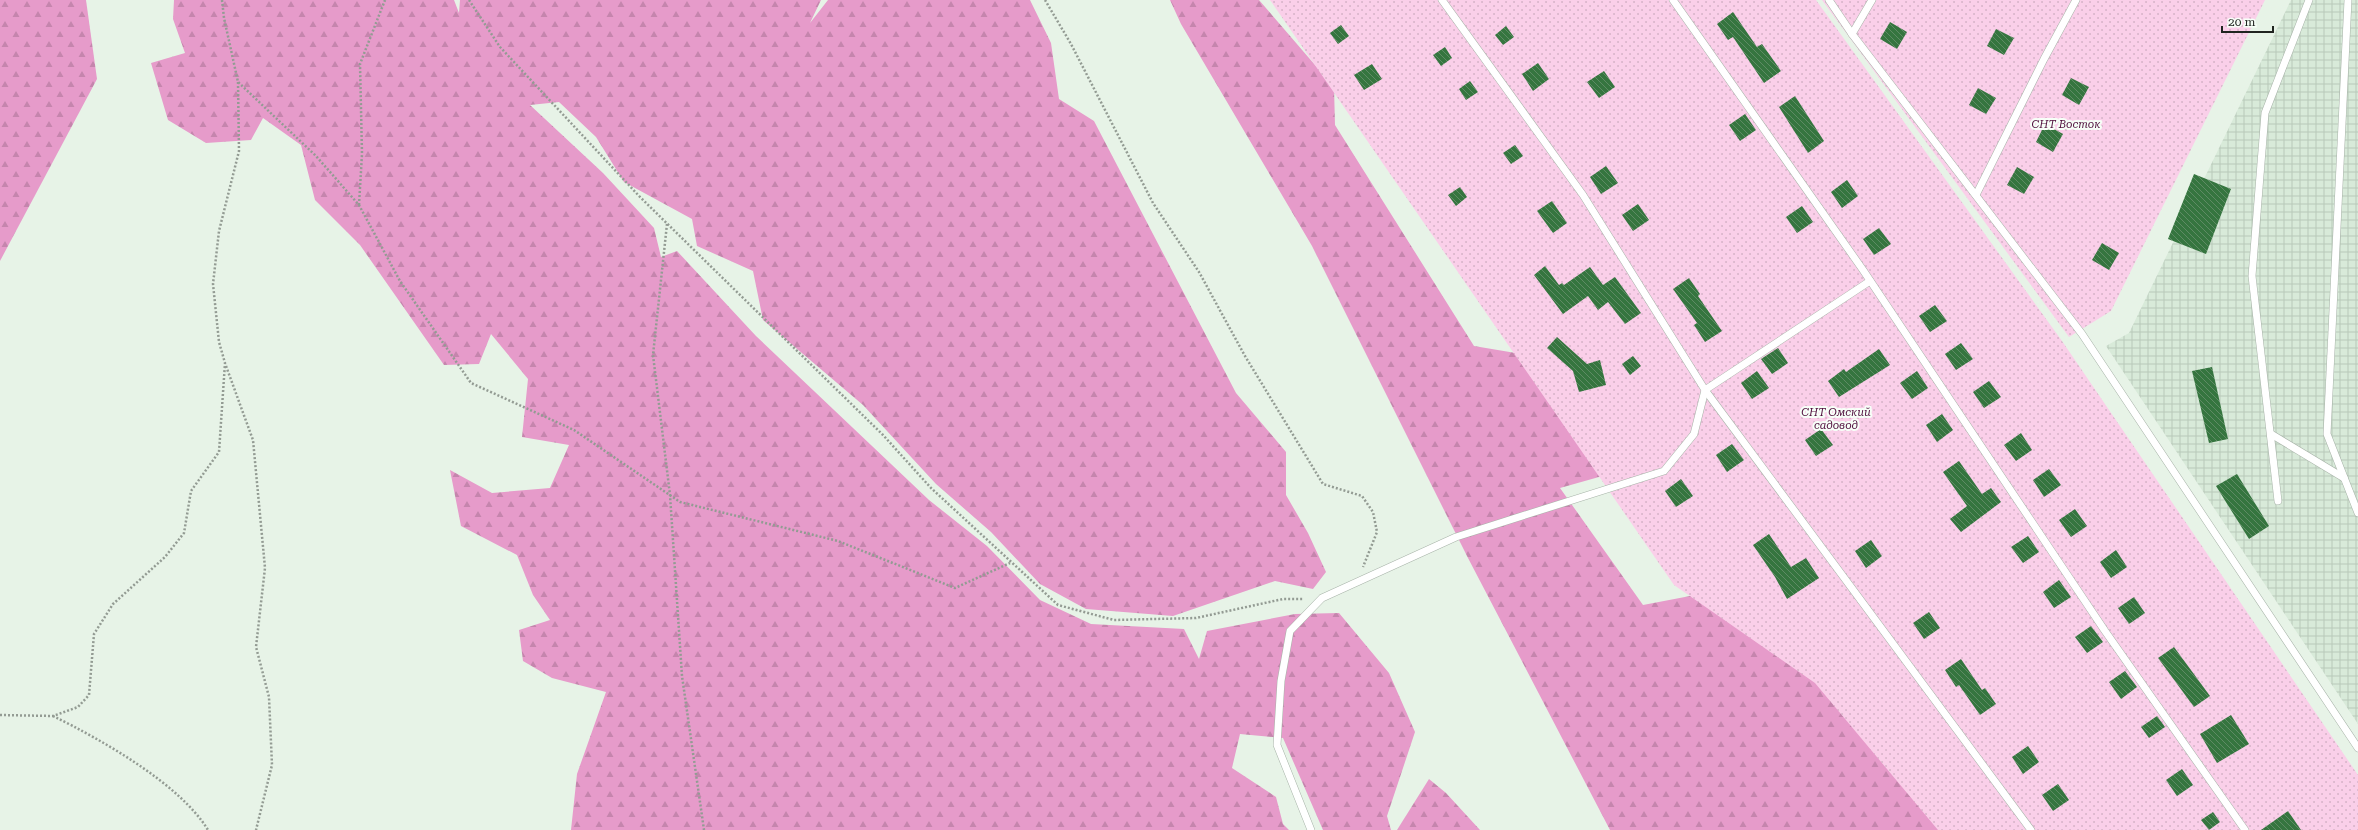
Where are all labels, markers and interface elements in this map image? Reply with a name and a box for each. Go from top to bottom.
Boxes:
scale bar [2222,8,2273,34]
text: 20 m [2228,15,2255,29]
park label: СНТ Восток [2032,118,2101,131]
park label: СНТ Омский садовод [1801,406,1871,432]

